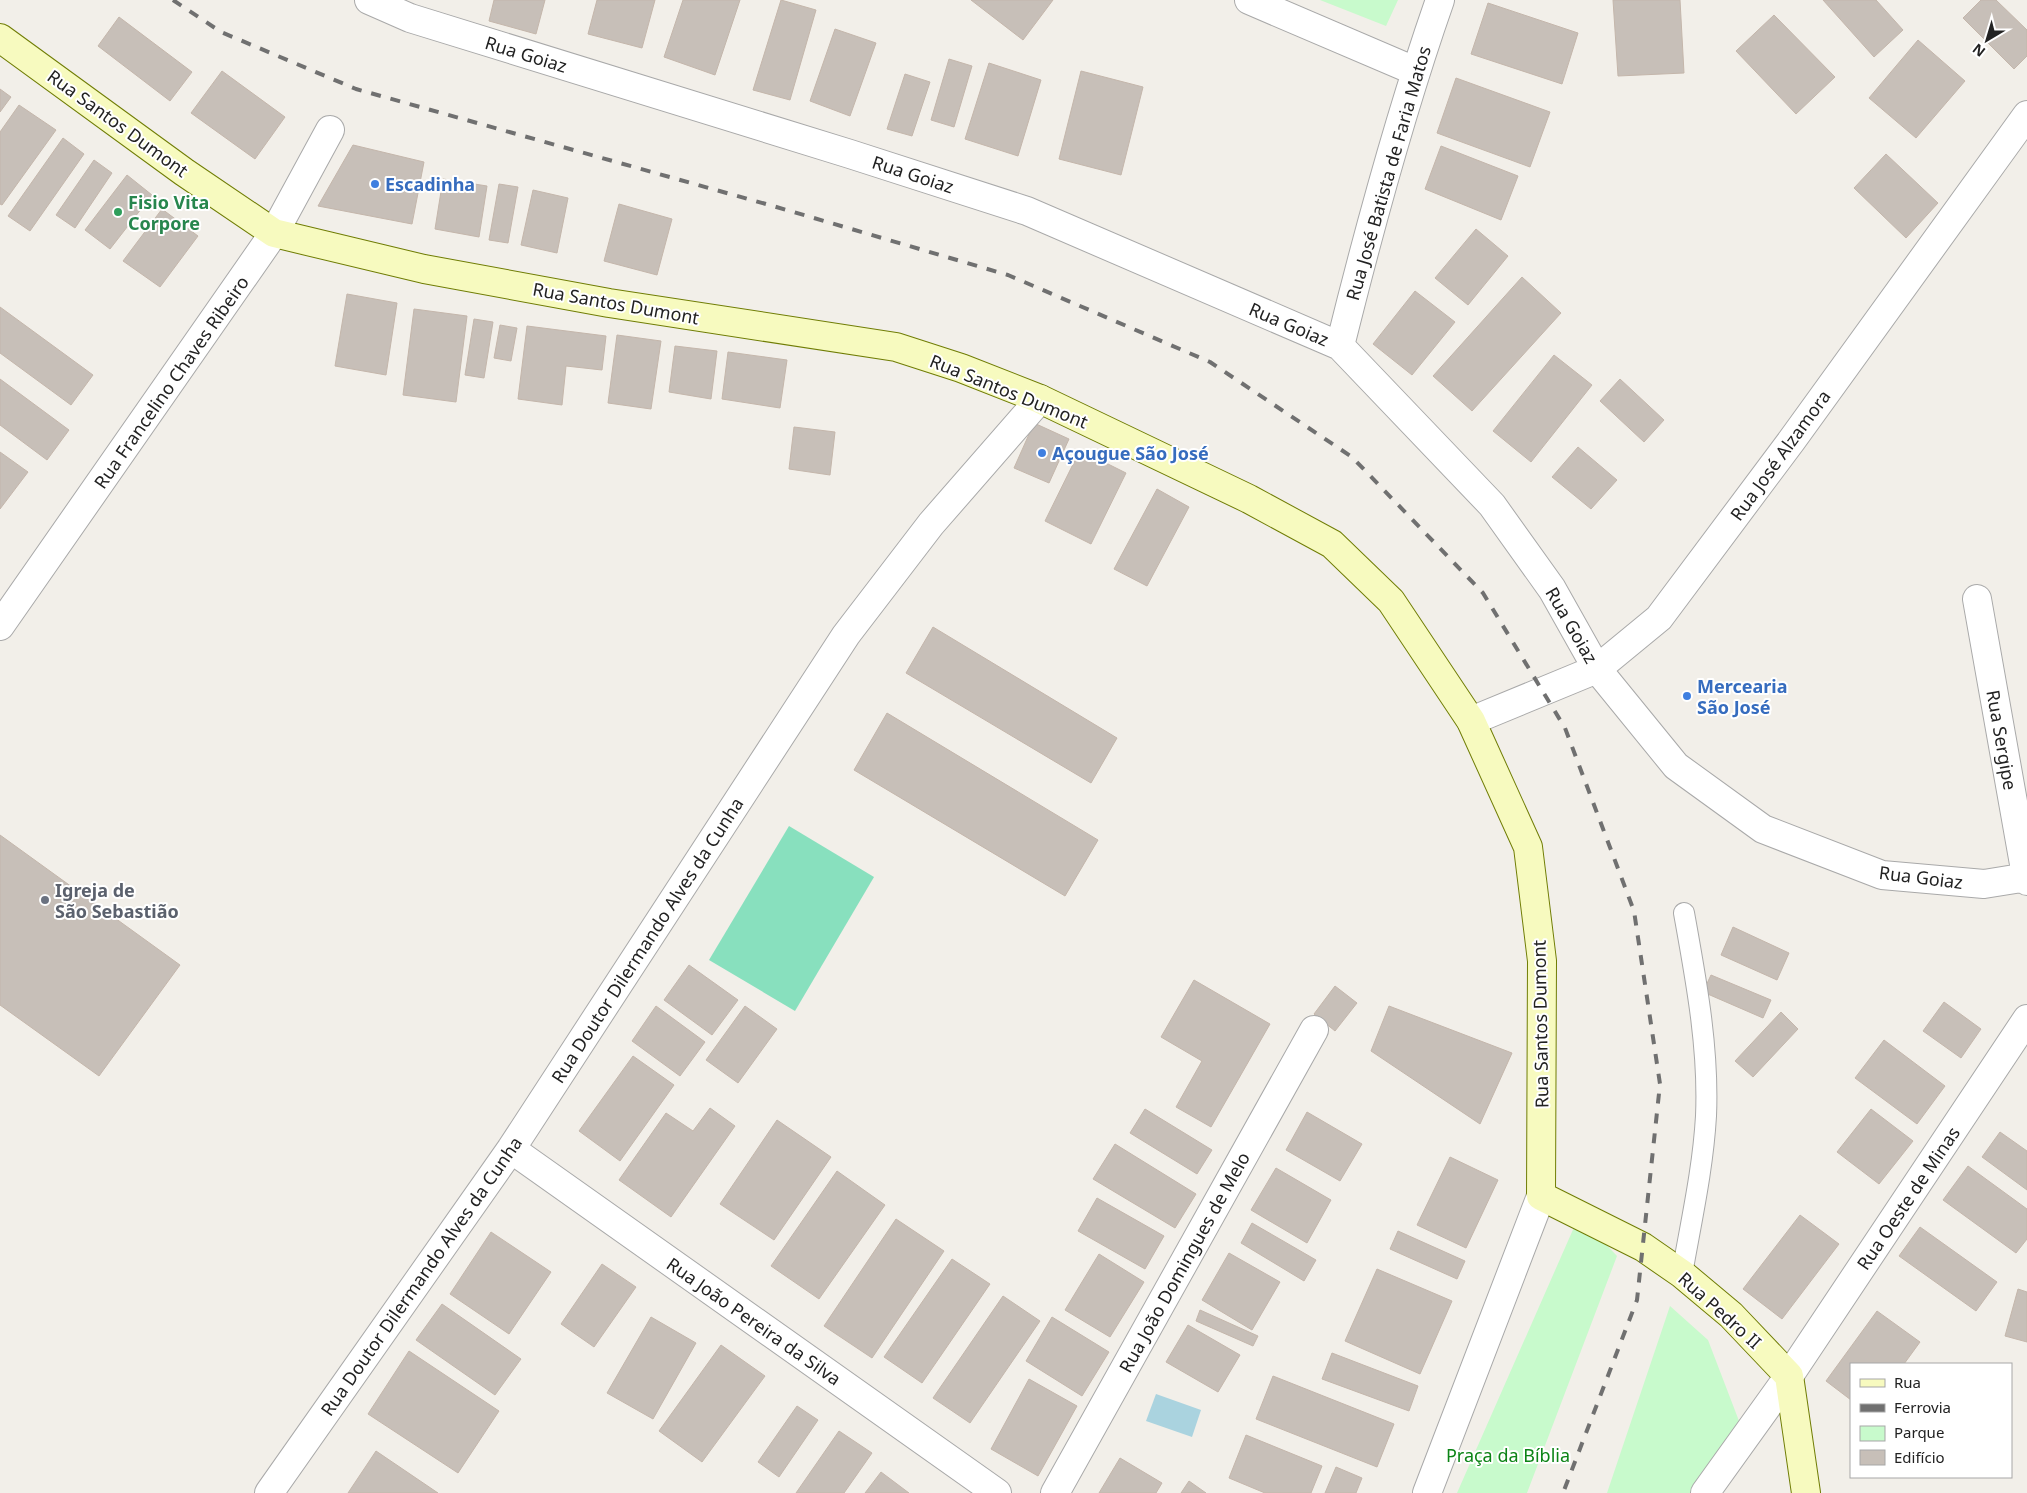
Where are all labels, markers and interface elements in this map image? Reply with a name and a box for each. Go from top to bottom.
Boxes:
north arrow [1962,15,2012,65]
street label: Rua Goiaz [482,30,570,78]
text: N [1968,40,1989,62]
street label: Rua José Batista de Faria Matos [1340,43,1436,303]
street label: Rua Santos Dumont [43,64,194,183]
street label: Rua Goiaz [869,150,957,198]
place label: Escadinha [385,172,475,196]
marker: Escadinha [369,178,381,190]
place label: Fisio Vita Corpore [128,190,209,235]
marker: Fisio Vita Corpore [112,206,124,218]
street label: Rua Francelino Chaves Ribeiro [88,271,254,493]
street label: Rua Santos Dumont [531,277,702,330]
street label: Rua Goiaz [1246,296,1332,352]
street label: Rua Santos Dumont [926,348,1092,434]
street label: Rua José Alzamora [1724,385,1836,525]
place label: Açougue São José [1052,441,1209,465]
marker: Açougue São José [1036,447,1048,459]
street label: Rua Goiaz [1541,582,1603,668]
place label: Mercearia São José [1697,674,1787,719]
street label: Rua Sergipe [1981,688,2023,792]
marker: Mercearia São José [1681,690,1693,702]
street label: Rua Doutor Dilermando Alves da Cunha [545,793,749,1087]
street label: Rua Goiaz [1878,860,1964,894]
place label: Igreja de São Sebastião [55,878,179,923]
marker: Igreja de São Sebastião [39,894,51,906]
street label: Rua Santos Dumont [1527,939,1553,1108]
street label: Rua Oeste de Minas [1851,1122,1965,1274]
street label: Rua Doutor Dilermando Alves da Cunha [315,1132,527,1420]
street label: Rua João Domingues de Melo [1113,1147,1255,1377]
street label: Rua João Pereira da Silva [662,1252,846,1390]
street label: Rua Pedro II [1673,1266,1767,1354]
legend [1850,1363,2012,1478]
text: Rua [1894,1372,1921,1392]
text: Ferrovia [1894,1397,1951,1417]
text: Parque [1894,1422,1944,1442]
park label: Praça da Bíblia [1446,1443,1570,1467]
text: Edifício [1894,1447,1945,1467]

